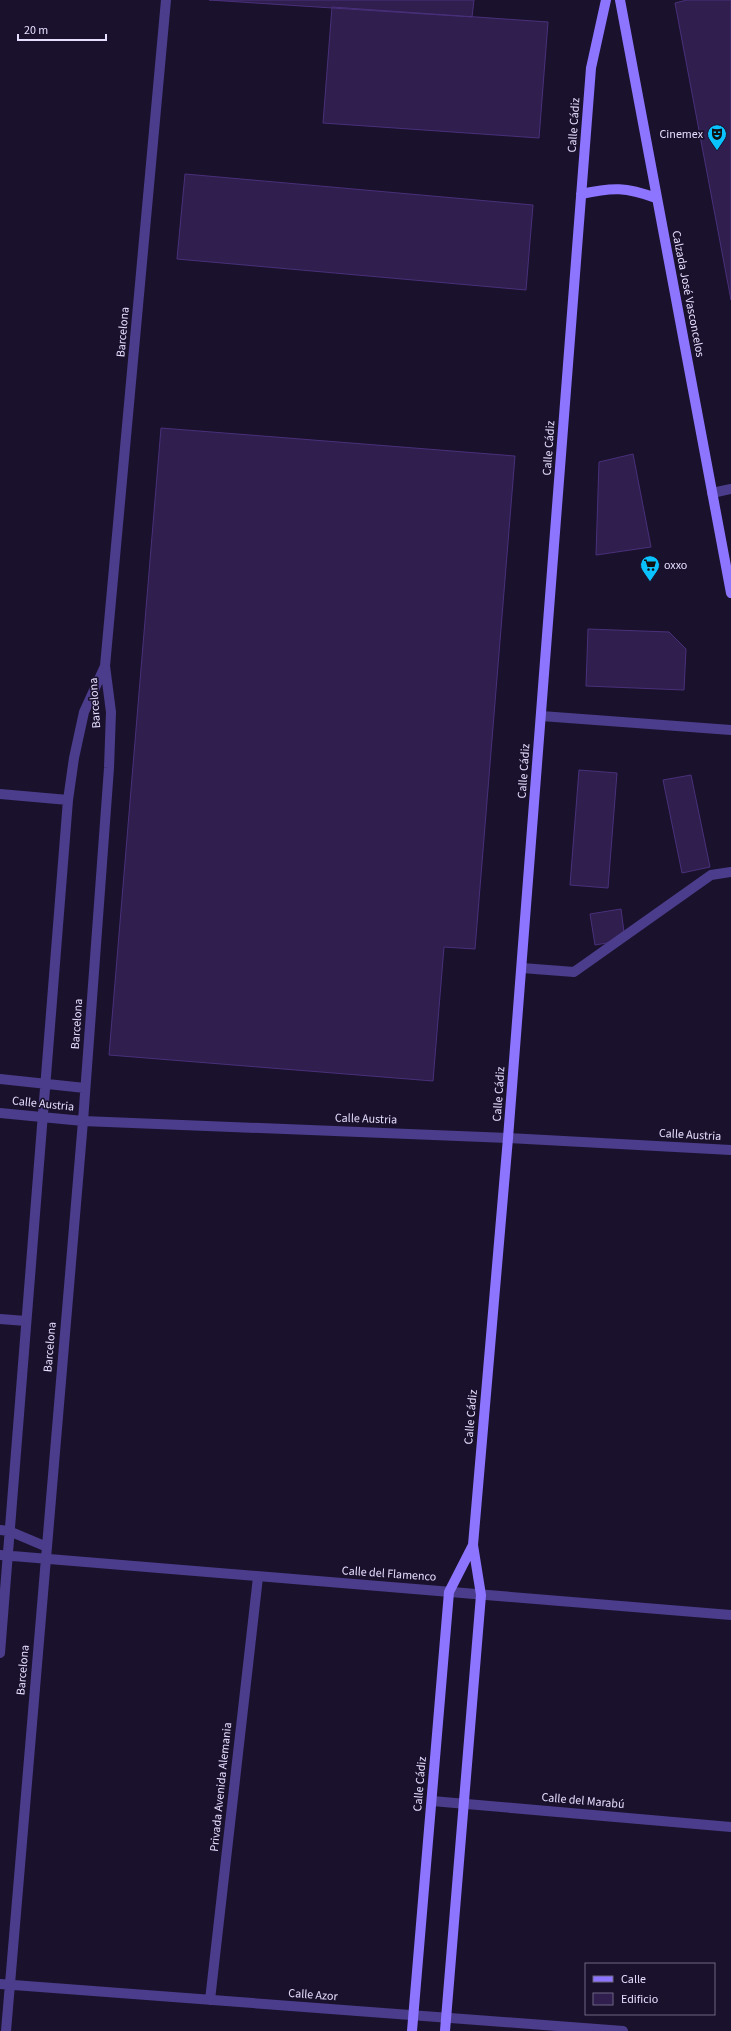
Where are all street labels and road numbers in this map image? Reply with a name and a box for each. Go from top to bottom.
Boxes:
street label: Calle Cádiz [564,97,584,153]
street label: Calzada José Vasconcelos [667,229,709,359]
street label: Barcelona [112,306,134,358]
street label: Calle Cádiz [539,420,559,476]
street label: Barcelona [85,677,105,729]
street label: Calle Cádiz [514,743,534,799]
street label: Barcelona [67,998,87,1050]
street label: Calle Cádiz [489,1066,509,1122]
street label: Calle Austria [11,1092,75,1116]
street label: Calle Austria [335,1109,397,1129]
street label: Calle Austria [658,1125,722,1145]
street label: Barcelona [39,1321,61,1373]
street label: Calle Cádiz [460,1389,482,1445]
street label: Calle del Flamenco [341,1562,437,1586]
street label: Barcelona [12,1644,34,1696]
street label: Privada Avenida Alemania [206,1721,236,1853]
street label: Calle Cádiz [409,1756,431,1812]
street label: Calle del Marabú [541,1789,625,1813]
street label: Calle Azor [288,1985,339,2005]

